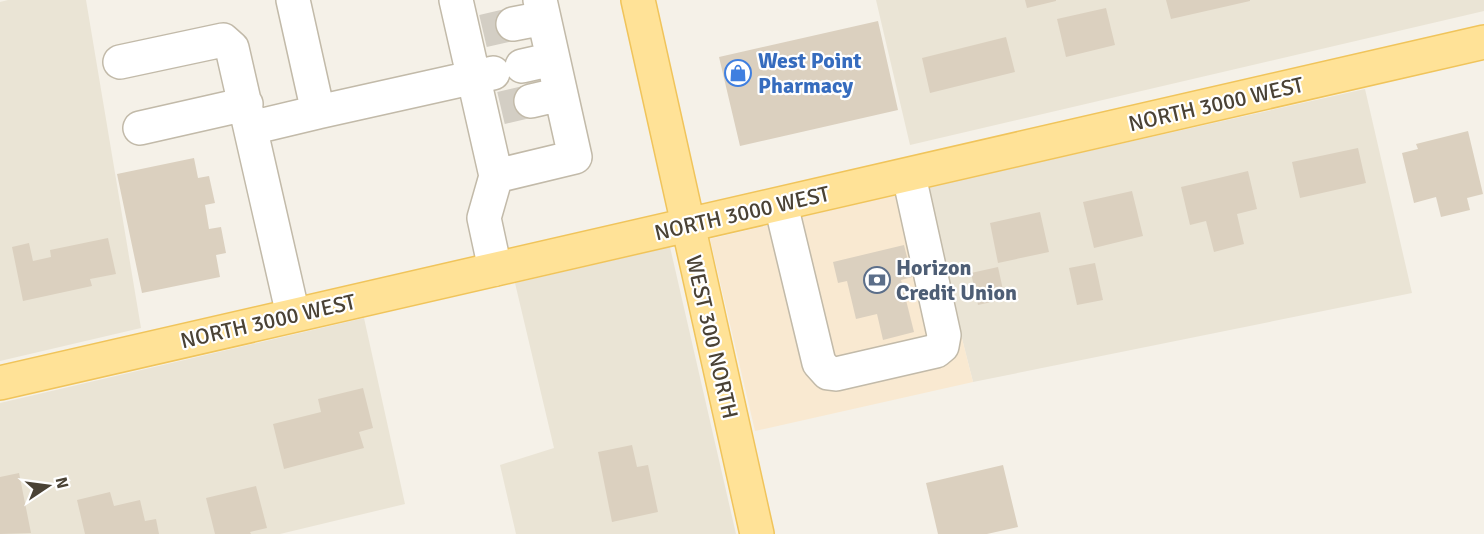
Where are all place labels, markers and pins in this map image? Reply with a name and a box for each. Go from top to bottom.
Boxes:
place label: West Point Pharmacy [758,47,862,99]
shop icon: West Point Pharmacy [723,58,753,88]
place label: Horizon Credit Union [896,254,1017,306]
bank icon: Horizon Credit Union [862,265,892,295]

